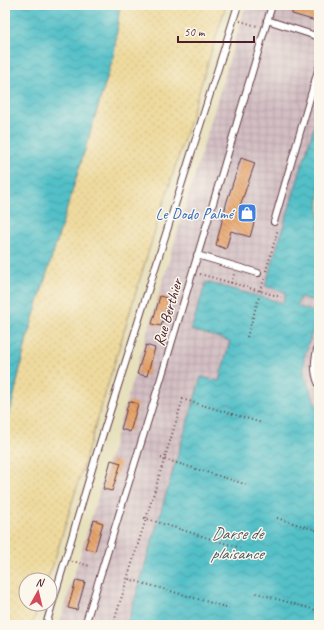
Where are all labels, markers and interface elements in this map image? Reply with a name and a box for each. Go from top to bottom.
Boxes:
scale bar [178,18,254,44]
text: 50 m [184,24,206,40]
shop icon: Le Dodo Palmé [236,202,258,224]
place label: Le Dodo Palmé [155,204,236,224]
street label: Rue Berthier [149,274,188,348]
water label: Darse de plaisance [210,523,265,564]
north arrow [18,572,58,612]
text: N [35,575,46,590]

